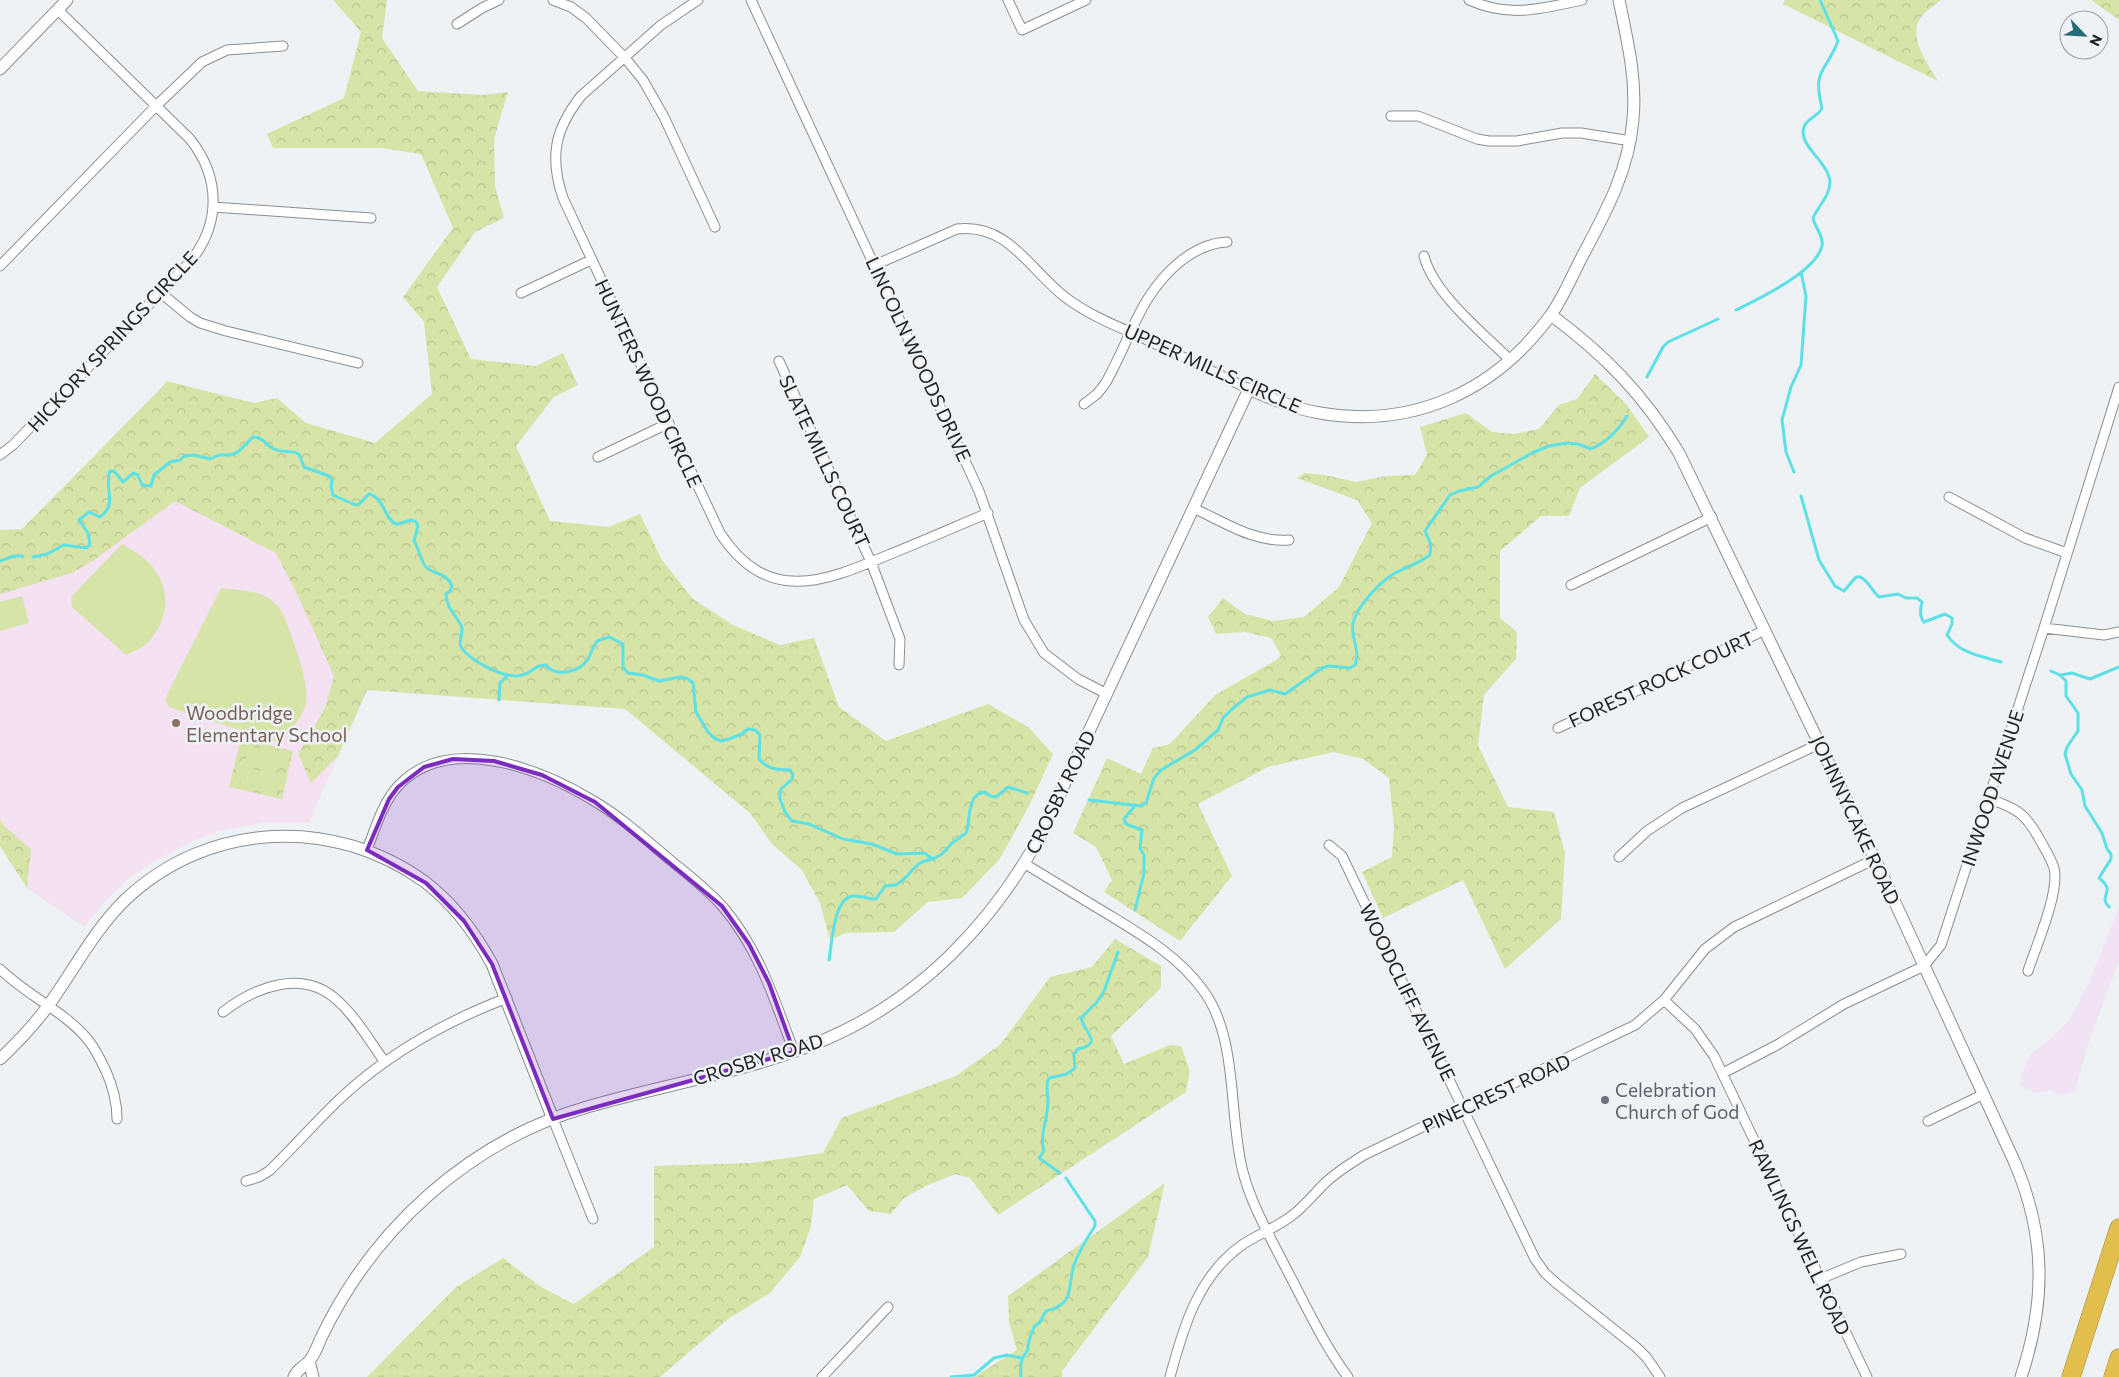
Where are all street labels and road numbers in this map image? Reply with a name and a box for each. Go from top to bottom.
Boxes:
street label: HICKORY SPRINGS CIRCLE [22,246,202,436]
street label: LINCOLN WOODS DRIVE [861,253,977,465]
street label: HUNTERS WOOD CIRCLE [591,275,707,491]
street label: UPPER MILLS CIRCLE [1121,319,1305,417]
street label: SLATE MILLS COURT [775,371,875,551]
street label: FOREST ROCK COURT [1565,626,1757,732]
street label: INWOOD AVENUE [1956,707,2028,869]
street label: CROSBY ROAD [1020,726,1100,858]
street label: JOHNNYCAKE ROAD [1807,732,1905,908]
street label: WOODCLIFF AVENUE [1355,900,1461,1084]
street label: CROSBY ROAD [690,1028,826,1090]
street label: PINECREST ROAD [1418,1049,1574,1137]
street label: RAWLINGS WELL ROAD [1744,1135,1856,1339]

